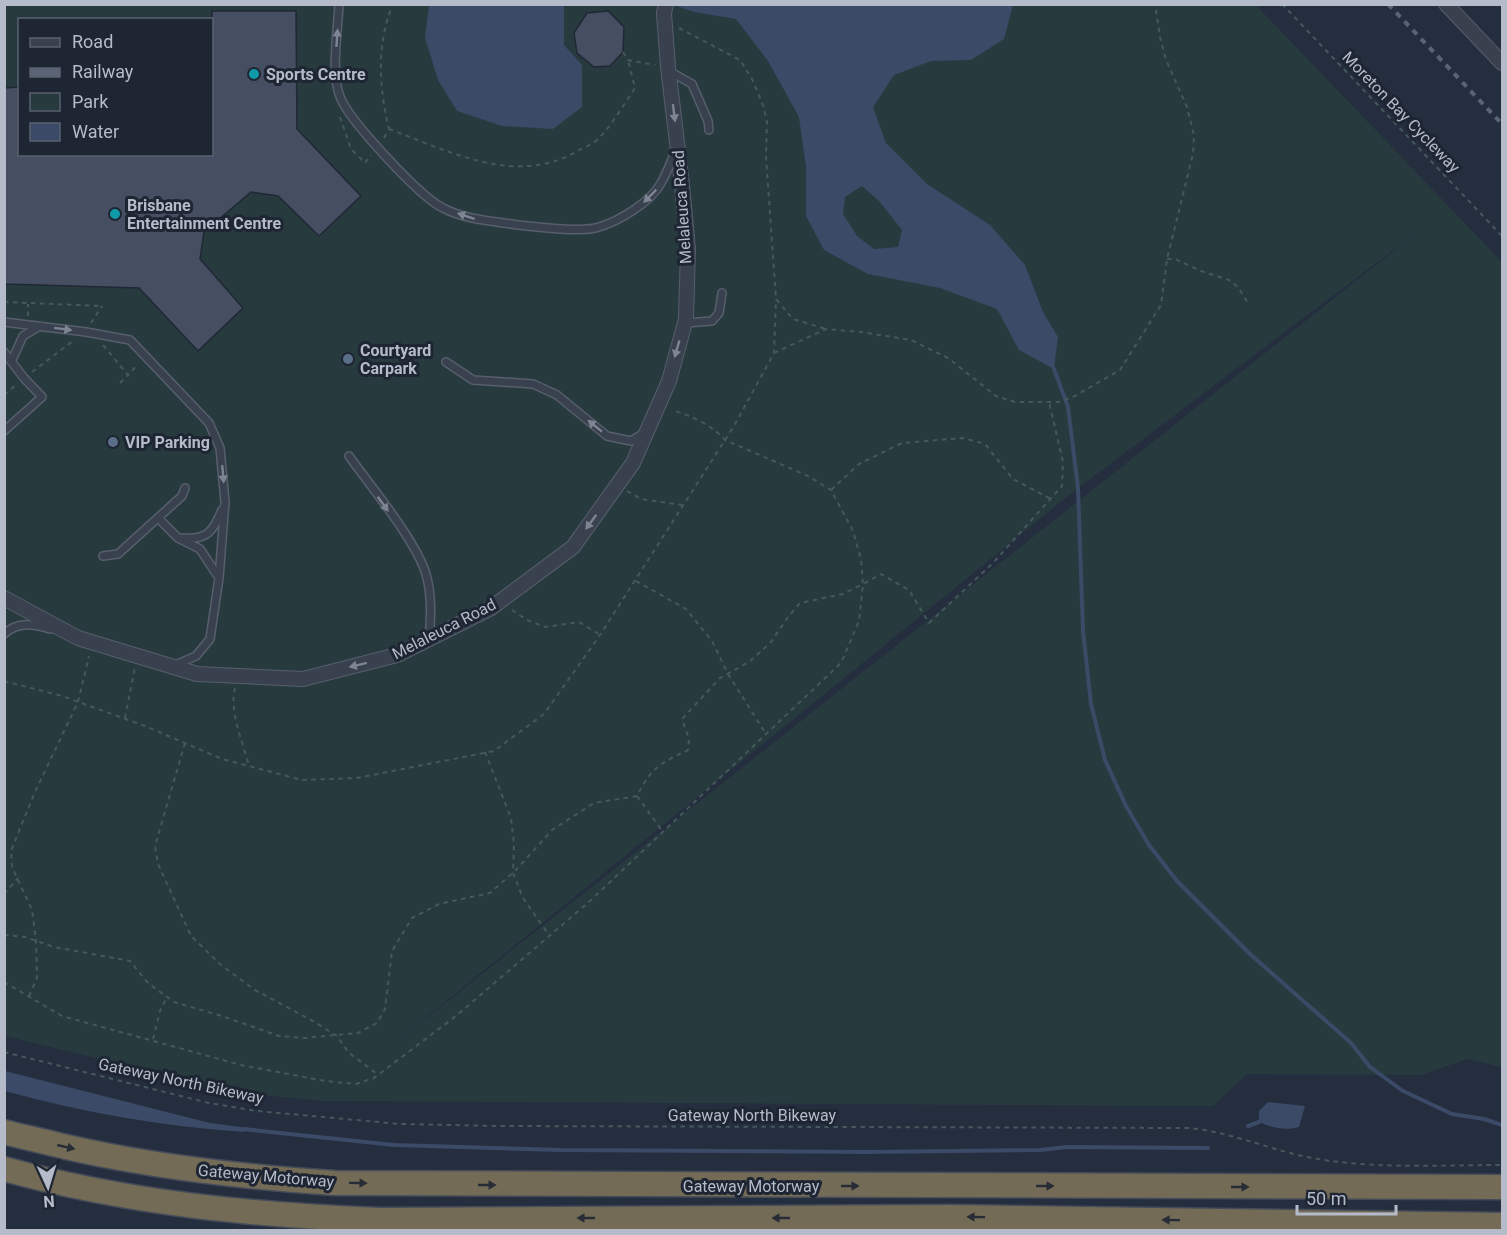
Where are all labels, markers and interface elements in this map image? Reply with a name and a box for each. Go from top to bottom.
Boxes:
legend [18,18,213,156]
one-way arrow [332,28,342,47]
text: Road [72,31,113,52]
street label: Moreton Bay Cycleway [1338,48,1464,177]
text: Railway [72,61,134,82]
place label: Sports Centre [266,65,366,84]
marker: Sports Centre [247,67,261,81]
text: Park [72,91,109,112]
one-way arrow [669,104,679,123]
text: Water [72,121,119,142]
street label: Melaleuca Road [669,149,695,265]
one-way arrow [644,188,658,202]
place label: Brisbane Entertainment Centre [127,196,282,233]
marker: Brisbane Entertainment Centre [108,207,122,221]
one-way arrow [457,211,475,220]
one-way arrow [53,324,72,334]
one-way arrow [672,339,682,358]
place label: Courtyard Carpark [360,341,431,378]
marker: Courtyard Carpark [341,352,355,366]
one-way arrow [587,420,602,432]
place label: VIP Parking [125,433,210,452]
marker: VIP Parking [106,435,120,449]
one-way arrow [218,465,227,484]
one-way arrow [377,495,389,511]
one-way arrow [585,513,597,529]
street label: Melaleuca Road [389,595,499,663]
one-way arrow [349,661,367,671]
street label: Gateway North Bikeway [97,1054,266,1108]
street label: Gateway North Bikeway [668,1106,837,1125]
one-way arrow [57,1142,75,1152]
north arrow [18,1157,78,1217]
street label: Gateway Motorway [197,1161,335,1191]
street label: Gateway Motorway [683,1177,820,1196]
scale bar [1297,1178,1396,1216]
one-way arrow [348,1179,367,1188]
one-way arrow [477,1180,496,1190]
one-way arrow [840,1181,859,1191]
one-way arrow [1035,1181,1054,1191]
one-way arrow [1230,1182,1249,1192]
text: 50 m [1306,1188,1346,1209]
text: N [43,1192,55,1211]
one-way arrow [967,1212,986,1222]
one-way arrow [577,1213,596,1223]
one-way arrow [772,1213,791,1223]
one-way arrow [1162,1215,1181,1225]

